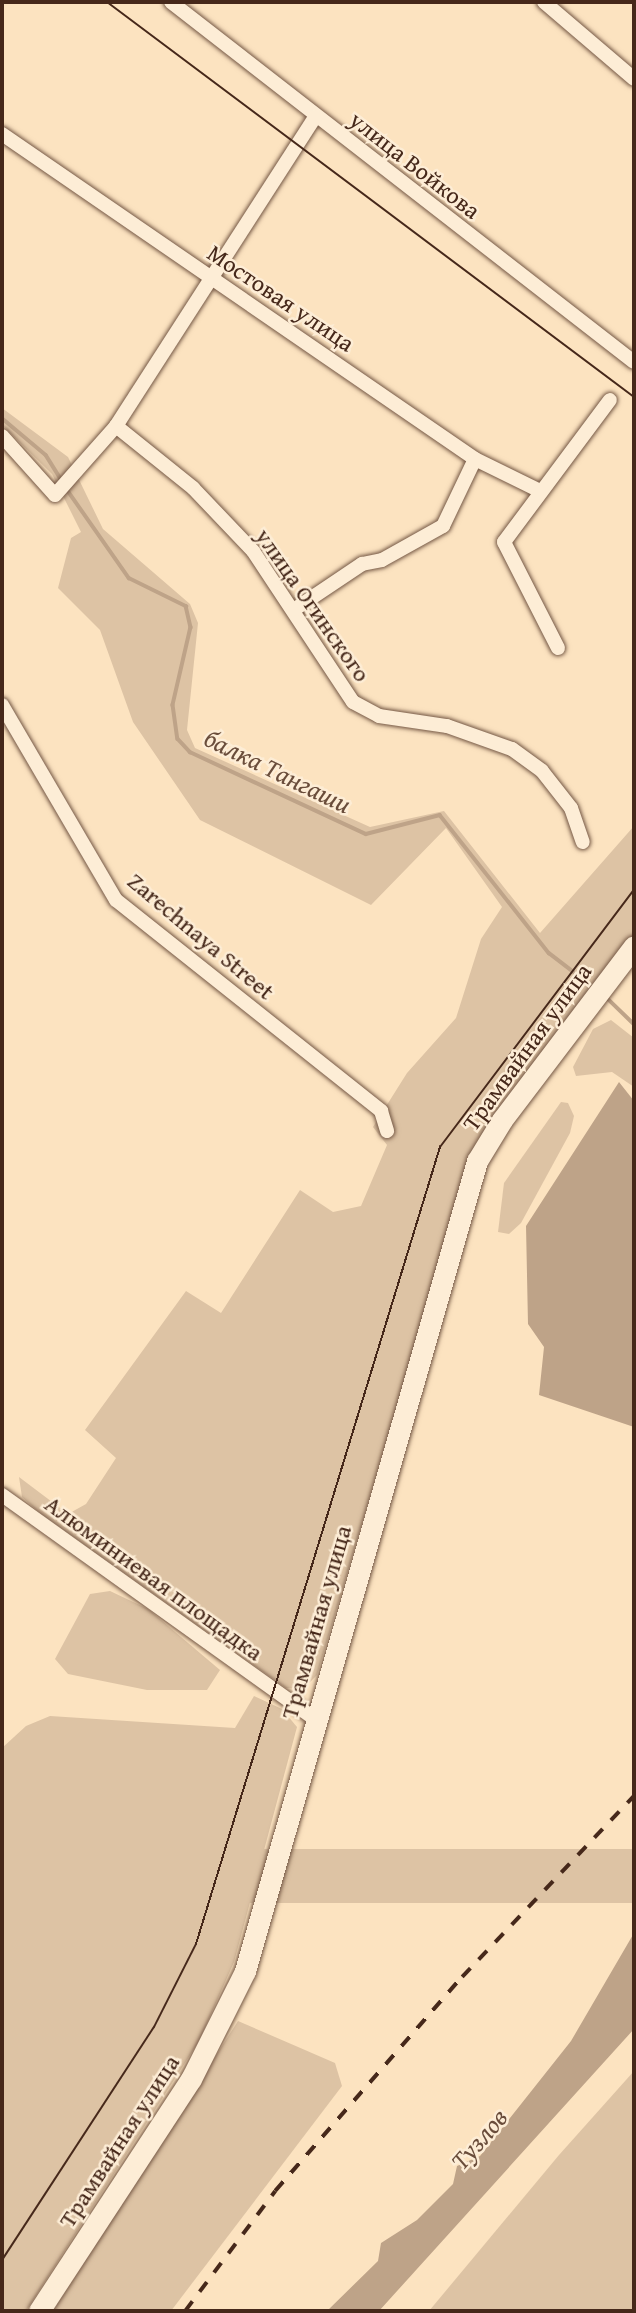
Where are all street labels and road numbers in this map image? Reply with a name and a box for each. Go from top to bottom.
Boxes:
street label: улица Войкова [344,105,486,225]
street label: Мостовая улица [202,238,360,358]
street label: улица Огинского [249,523,377,687]
street label: Zarechnaya Street [122,866,280,1006]
street label: Трамвайная улица [457,958,597,1136]
street label: Алюминиевая площадка [39,1489,269,1667]
street label: Трамвайная улица [275,1522,357,1722]
street label: Трамвайная улица [52,2049,186,2233]

